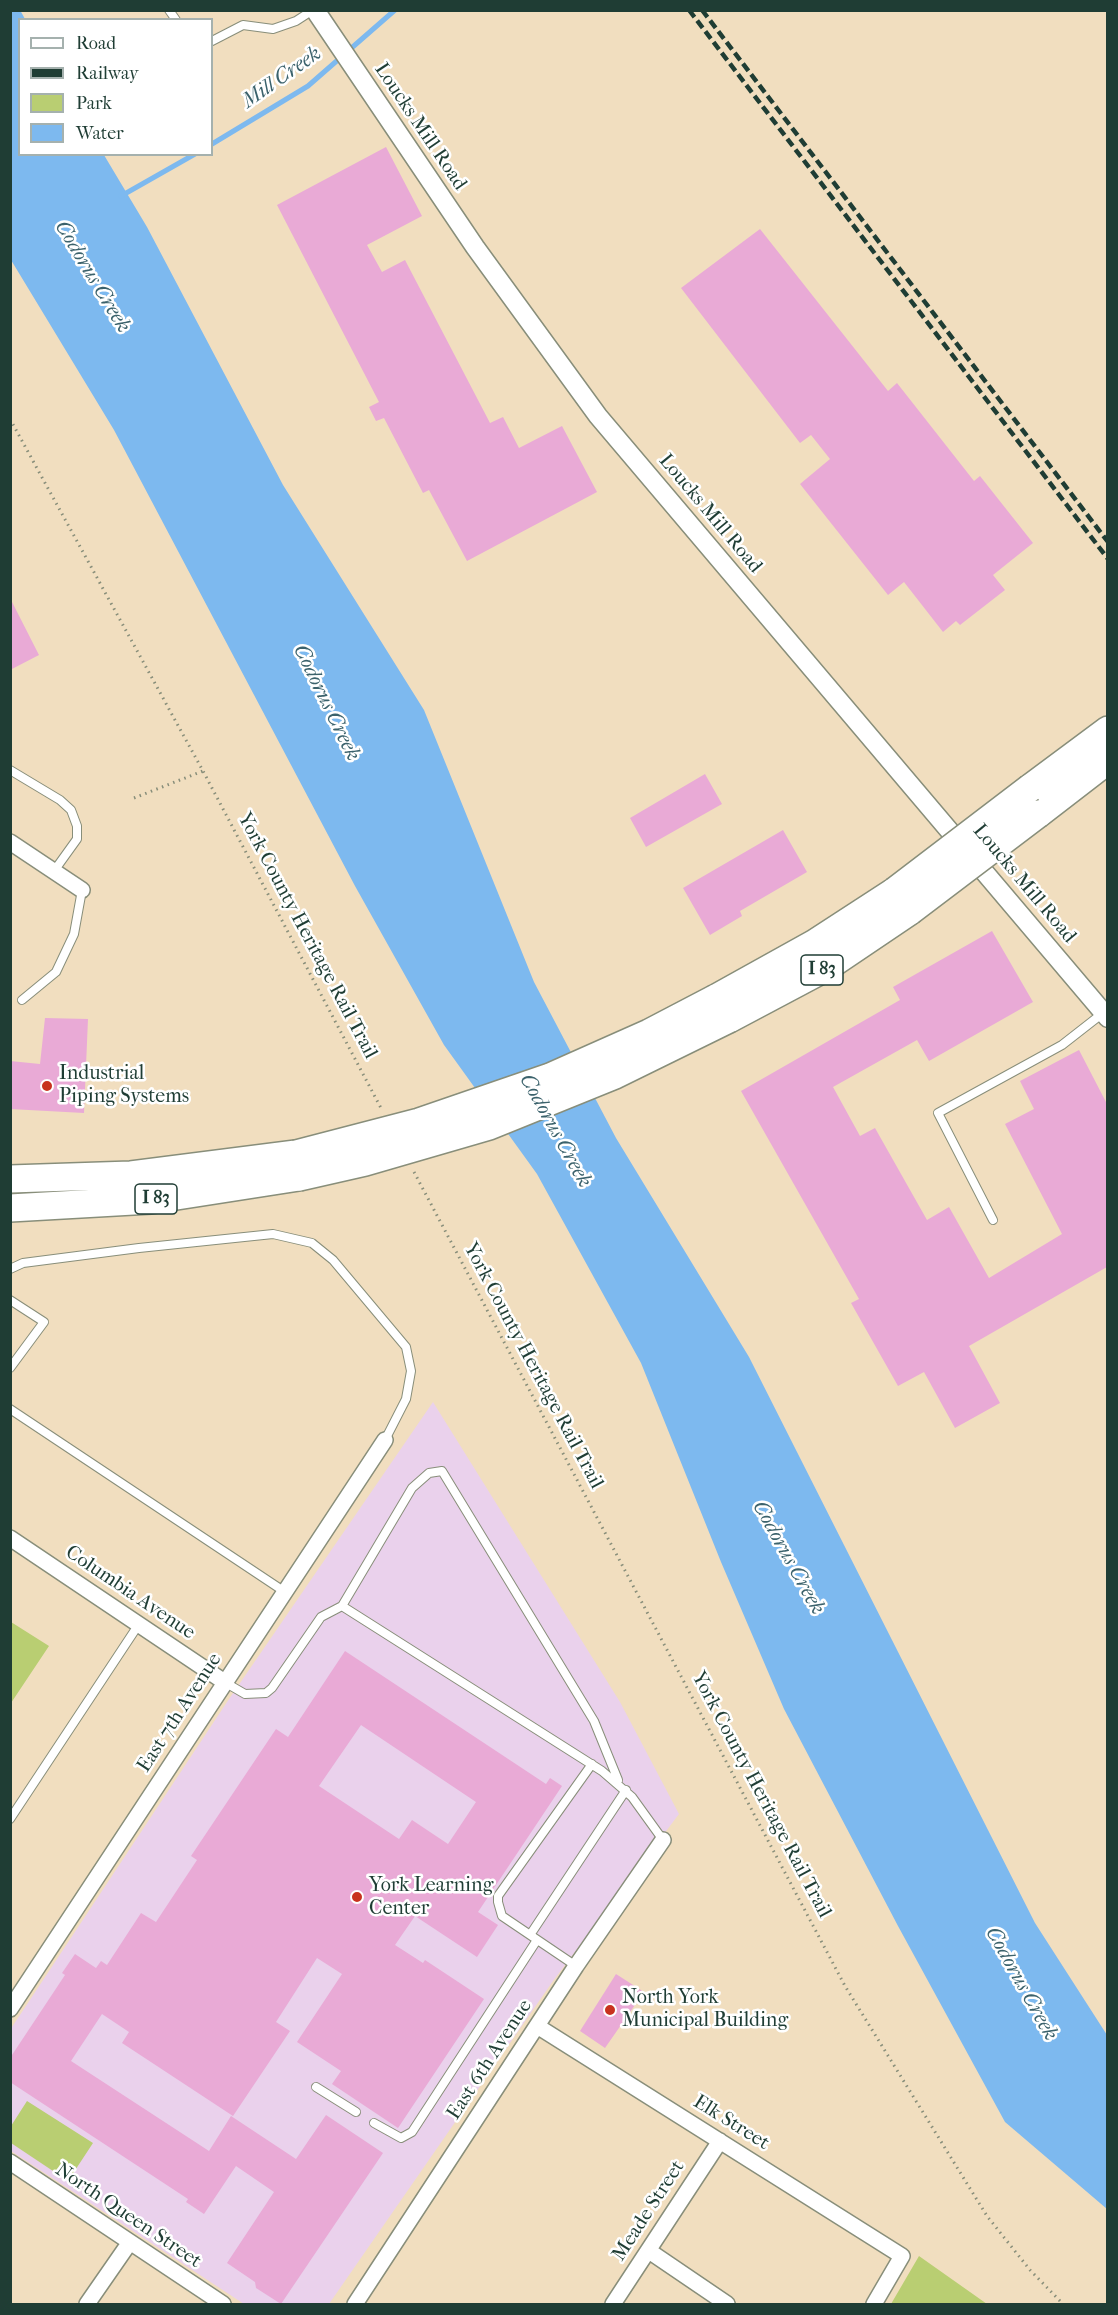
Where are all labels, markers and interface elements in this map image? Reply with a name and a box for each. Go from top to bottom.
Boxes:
legend [18,18,213,156]
text: Road [76,33,116,54]
water label: Mill Creek [238,42,326,114]
street label: Loucks Mill Road [369,59,471,195]
text: Railway [76,63,139,84]
text: Park [76,93,112,114]
text: Water [76,123,124,144]
water label: Codorus Creek [49,216,135,338]
street label: Loucks Mill Road [653,450,767,578]
water label: Codorus Creek [287,641,365,765]
street label: York County Heritage Rail Trail [232,809,382,1063]
street label: Loucks Mill Road [967,820,1081,948]
road number: I 83 [801,955,843,985]
place label: Industrial Piping Systems [59,1062,189,1109]
water label: Codorus Creek [513,1070,597,1192]
marker: Industrial Piping Systems [40,1079,54,1093]
road number: I 83 [135,1184,177,1214]
street label: York County Heritage Rail Trail [458,1239,608,1493]
water label: Codorus Creek [746,1497,830,1619]
street label: Columbia Avenue [61,1541,199,1645]
street label: East 7th Avenue [133,1649,227,1777]
street label: York County Heritage Rail Trail [686,1668,836,1922]
place label: York Learning Center [369,1874,493,1921]
marker: York Learning Center [350,1890,364,1904]
water label: Codorus Creek [979,1923,1063,2045]
place label: North York Municipal Building [622,1986,788,2033]
street label: East 6th Avenue [442,1995,538,2125]
marker: North York Municipal Building [603,2003,617,2017]
street label: Elk Street [689,2090,773,2156]
street label: Meade Street [608,2156,690,2266]
street label: North Queen Street [50,2158,206,2274]

